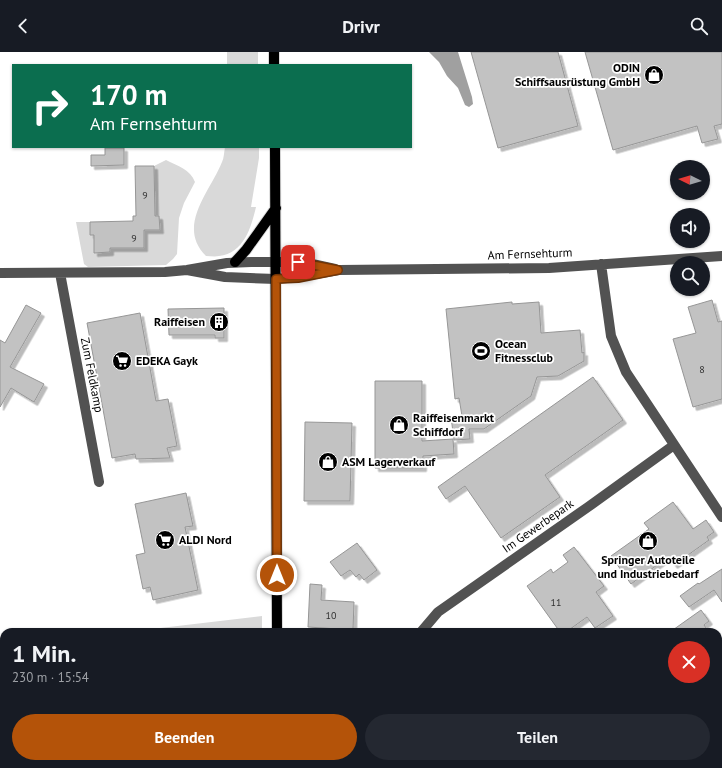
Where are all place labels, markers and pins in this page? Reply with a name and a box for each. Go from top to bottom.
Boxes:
place label: ODIN Schiffsausrüstung GmbH [515,60,640,89]
shop icon: ODIN Schiffsausrüstung GmbH [643,64,665,86]
pin [281,245,315,279]
building icon: Raiffeisen [208,311,230,333]
place label: Raiffeisen [154,314,205,329]
place label: Ocean Fitnessclub [495,336,553,365]
sports icon: Ocean Fitnessclub [470,340,492,362]
supermarket icon: EDEKA Gayk [111,350,133,372]
place label: EDEKA Gayk [136,353,198,368]
place label: Raiffeisenmarkt Schiffdorf [413,410,495,439]
shop icon: Raiffeisenmarkt Schiffdorf [388,414,410,436]
shop icon: ASM Lagerverkauf [317,451,339,473]
place label: ASM Lagerverkauf [342,454,436,469]
supermarket icon: ALDI Nord [154,529,176,551]
shop icon: Springer Autoteile und Industriebedarf [637,530,659,552]
place label: ALDI Nord [179,532,232,547]
place label: Springer Autoteile und Industriebedarf [597,552,700,581]

